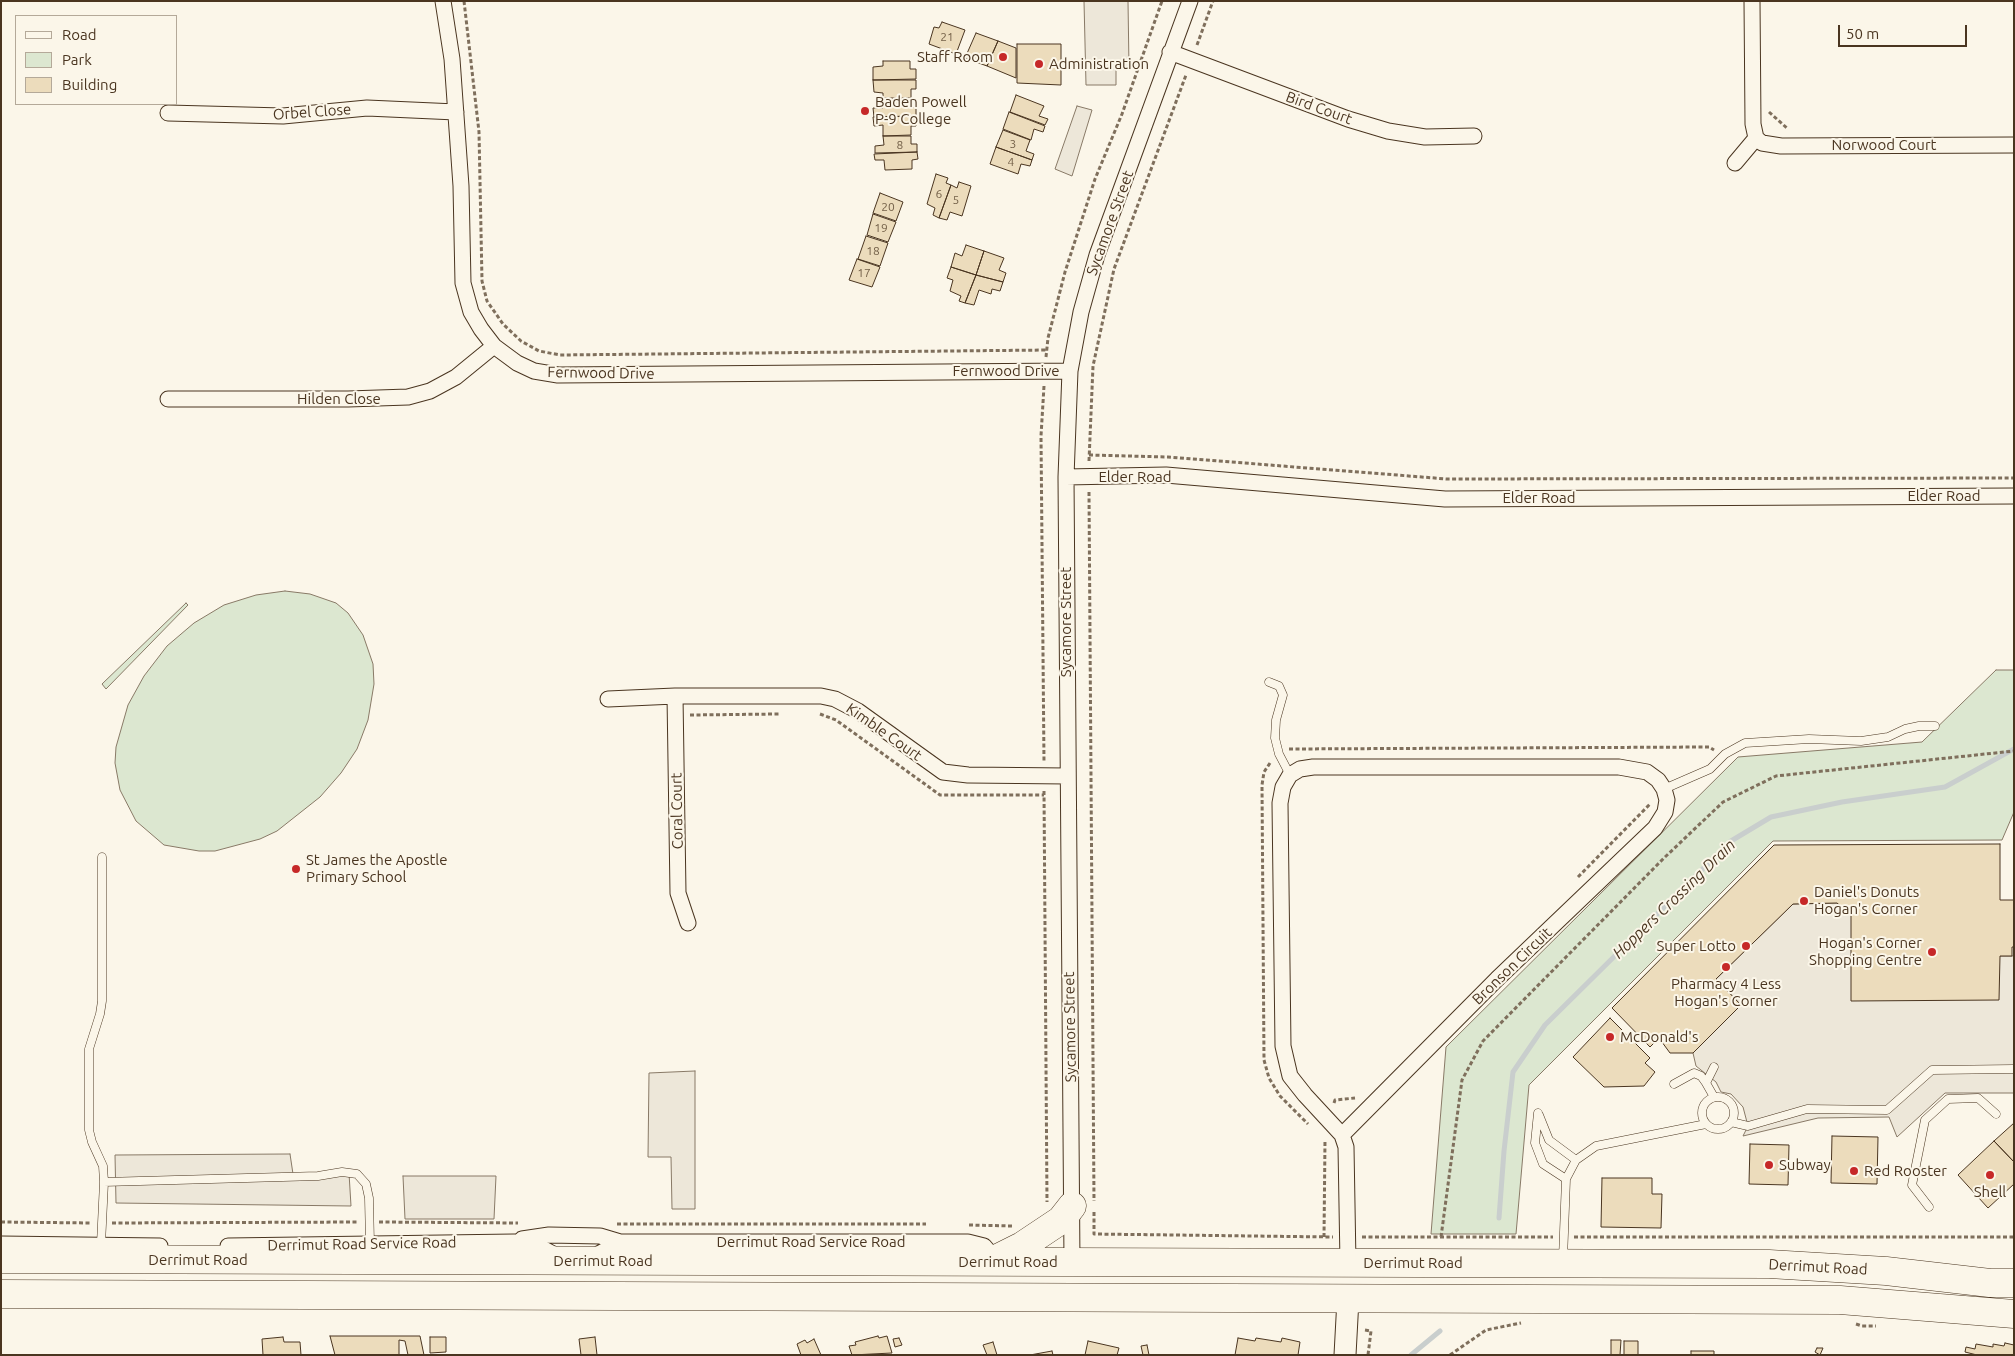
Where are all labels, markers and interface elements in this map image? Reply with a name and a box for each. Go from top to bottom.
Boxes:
legend [15,15,178,105]
scale bar [1840,15,1969,47]
text: 50 m [1846,25,1879,42]
text: Road [62,26,97,43]
house number: 21 [940,30,954,44]
place label: Staff Room [917,48,993,66]
text: Park [62,51,92,68]
marker: Staff Room [997,51,1009,63]
place label: Administration [1049,55,1149,73]
marker: Administration [1033,58,1045,70]
text: Building [62,76,117,93]
street label: Bird Court [1283,88,1355,128]
place label: Baden Powell P-9 College [875,93,967,128]
street label: Orbel Close [272,100,352,124]
marker: Baden Powell P-9 College [859,105,871,117]
street label: Norwood Court [1832,136,1936,154]
house number: 3 [1010,137,1016,151]
house number: 8 [897,138,903,152]
house number: 4 [1008,155,1014,169]
street label: Sycamore Street [1083,168,1137,278]
house number: 6 [936,187,942,201]
house number: 5 [953,193,959,207]
house number: 20 [881,200,895,214]
house number: 19 [874,221,888,235]
house number: 18 [866,244,880,258]
house number: 17 [857,266,871,280]
street label: Fernwood Drive [952,362,1060,380]
street label: Fernwood Drive [547,363,655,383]
street label: Hilden Close [297,390,381,408]
street label: Elder Road [1098,468,1172,486]
street label: Elder Road [1907,487,1981,505]
street label: Elder Road [1502,489,1576,507]
street label: Sycamore Street [1057,567,1075,677]
street label: Kimble Court [843,699,925,765]
street label: Coral Court [667,772,687,850]
water label: Hoppers Crossing Drain [1609,835,1739,963]
place label: St James the Apostle Primary School [306,851,448,886]
marker: St James the Apostle Primary School [290,863,302,875]
place label: Daniel's Donuts Hogan's Corner [1814,883,1919,918]
marker: Daniel's Donuts Hogan's Corner [1798,895,1810,907]
street label: Bronson Circuit [1469,924,1555,1008]
place label: Hogan's Corner Shopping Centre [1809,934,1922,969]
place label: Super Lotto [1656,937,1736,955]
marker: Super Lotto [1740,940,1752,952]
marker: Hogan's Corner Shopping Centre [1926,946,1938,958]
marker: Pharmacy 4 Less Hogan's Corner [1720,961,1732,973]
street label: Sycamore Street [1060,972,1080,1082]
place label: Pharmacy 4 Less Hogan's Corner [1671,975,1781,1010]
place label: McDonald's [1620,1028,1698,1046]
marker: McDonald's [1604,1031,1616,1043]
place label: Subway [1779,1156,1831,1174]
marker: Subway [1763,1159,1775,1171]
place label: Red Rooster [1864,1162,1947,1180]
marker: Red Rooster [1848,1165,1860,1177]
marker: Shell [1984,1169,1996,1181]
place label: Shell [1974,1183,2006,1201]
street label: Derrimut Road Service Road [267,1233,457,1255]
street label: Derrimut Road Service Road [716,1233,906,1251]
street label: Derrimut Road [148,1251,248,1269]
street label: Derrimut Road [553,1252,653,1270]
street label: Derrimut Road [958,1253,1058,1271]
street label: Derrimut Road [1363,1254,1463,1272]
street label: Derrimut Road [1768,1255,1868,1279]

